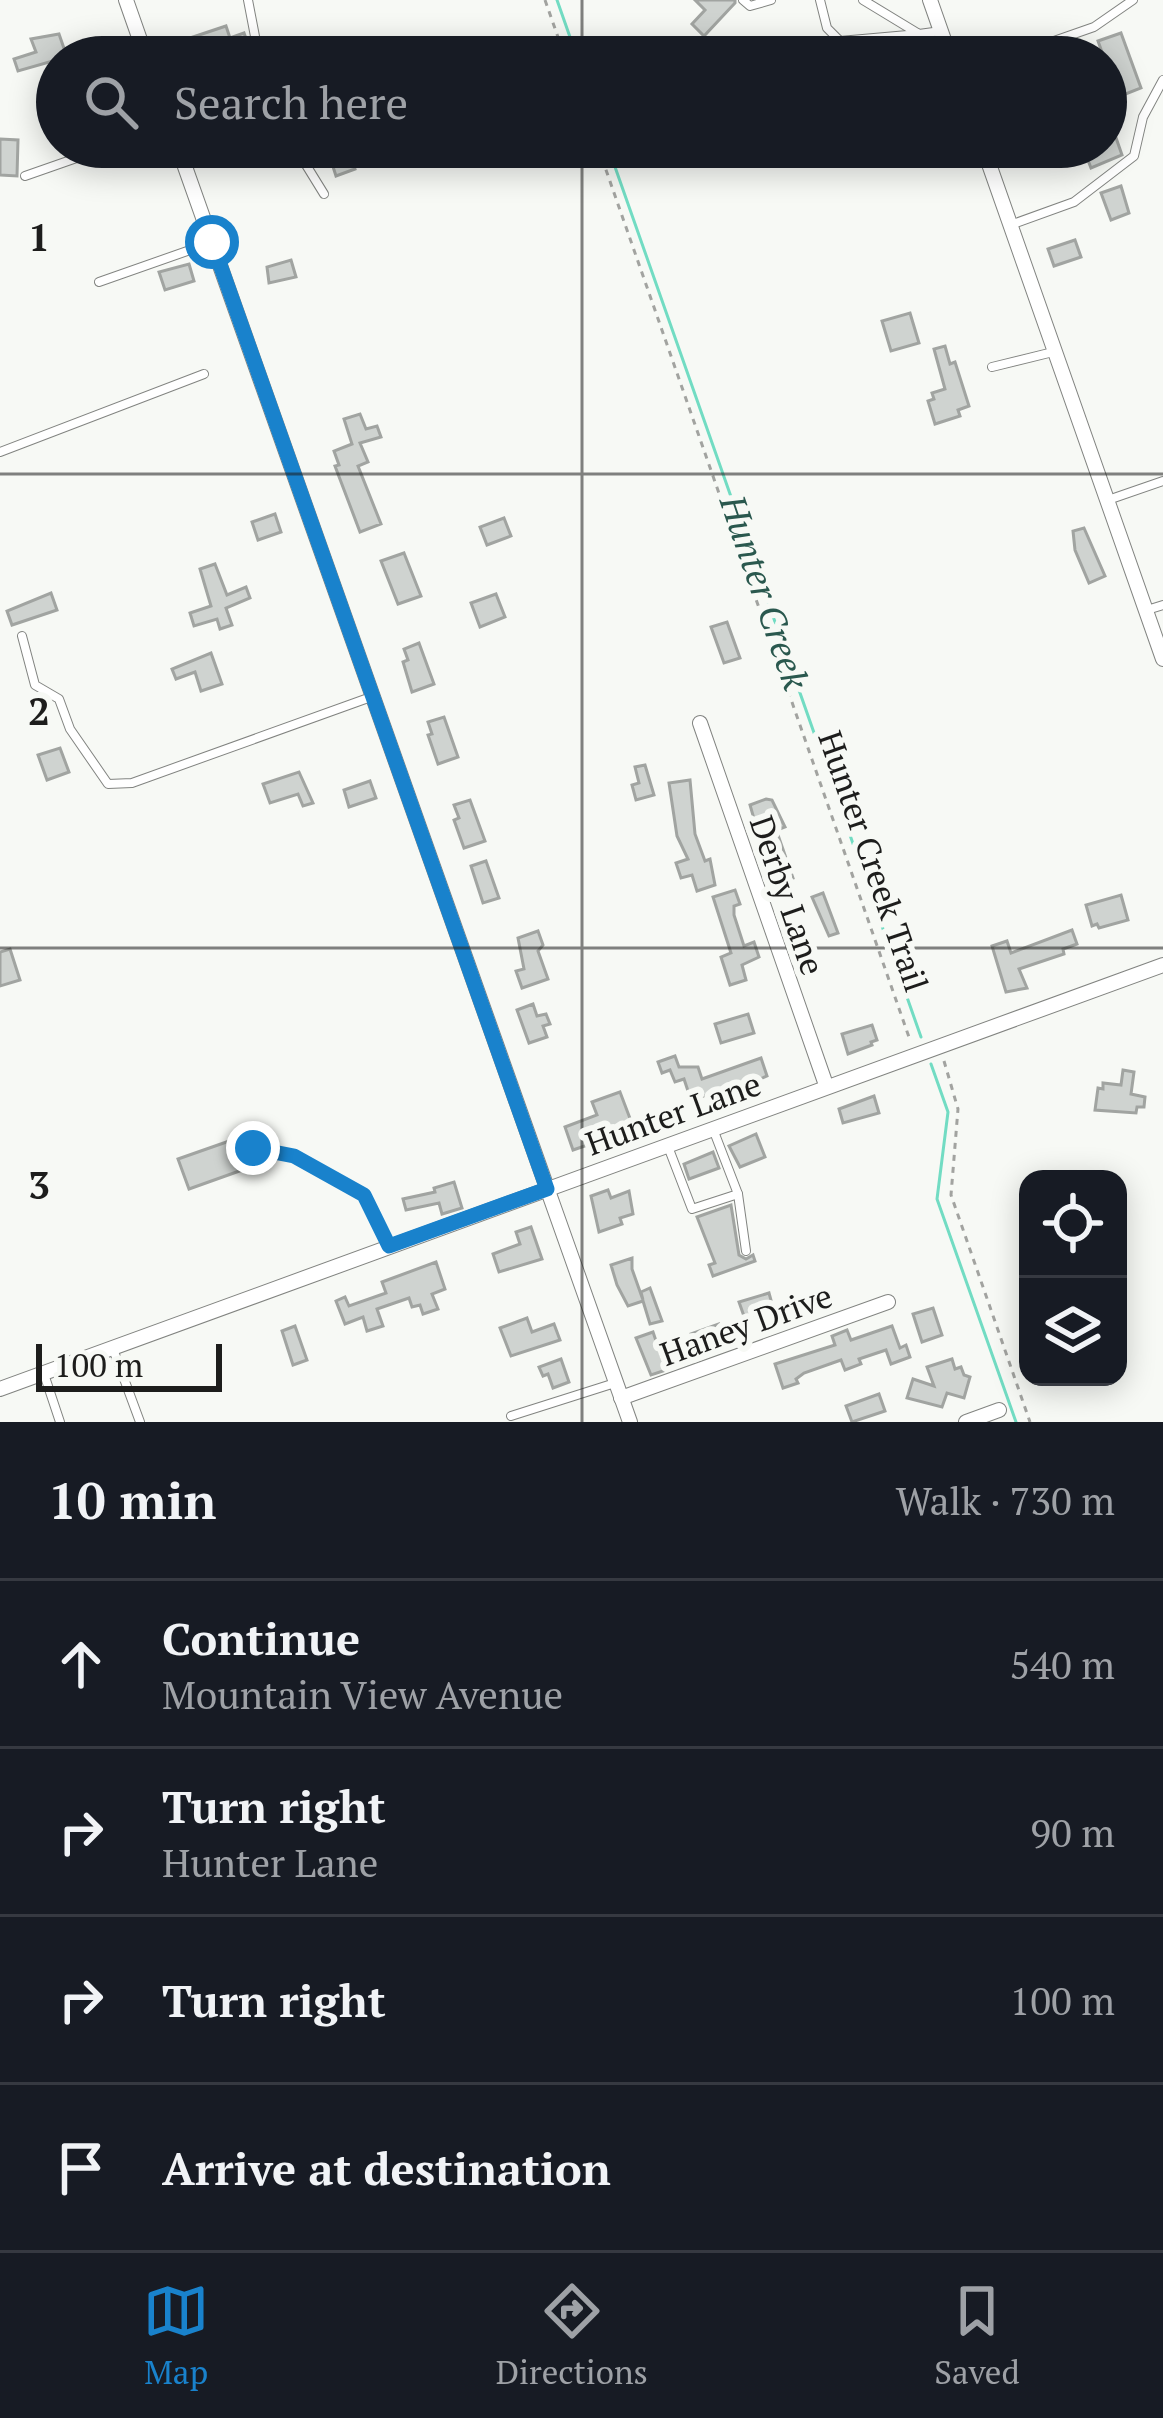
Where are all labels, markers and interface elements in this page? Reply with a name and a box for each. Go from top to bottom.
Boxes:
search box [36,36,1127,168]
icon: search [78,69,144,135]
text: Search here [174,72,408,132]
text: 1 [28,210,50,262]
route start [185,215,239,269]
water label: Hunter Creek [709,487,820,696]
text: 2 [28,684,50,736]
street label: Hunter Creek Trail [809,725,939,997]
street label: Derby Lane [741,810,835,980]
street label: Hunter Lane [580,1061,766,1165]
route end [226,1121,280,1175]
text: 3 [28,1158,50,1210]
map controls [1019,1170,1127,1386]
button: locate [1019,1170,1127,1278]
street label: Haney Drive [654,1273,838,1375]
button: layers [1019,1278,1127,1386]
scale bar [36,1338,222,1391]
text: 100 m [54,1343,143,1386]
text: 10 min [48,1466,216,1534]
text: Walk · 730 m [896,1474,1115,1526]
text: Continue [162,1608,360,1668]
icon: ahead [48,1631,114,1697]
text: 540 m [1010,1638,1115,1690]
text: Mountain View Avenue [162,1668,563,1720]
text: Turn right [162,1776,386,1836]
icon: right [48,1799,114,1865]
text: 90 m [1030,1806,1115,1858]
text: Hunter Lane [162,1836,378,1888]
icon: right [48,1967,114,2033]
text: Turn right [162,1970,386,2030]
text: 100 m [1010,1974,1115,2026]
icon: arrive [48,2135,114,2201]
text: Arrive at destination [162,2138,611,2198]
tab: Map [143,2278,209,2393]
tab: Directions [496,2278,648,2393]
tab: Saved [934,2278,1020,2393]

